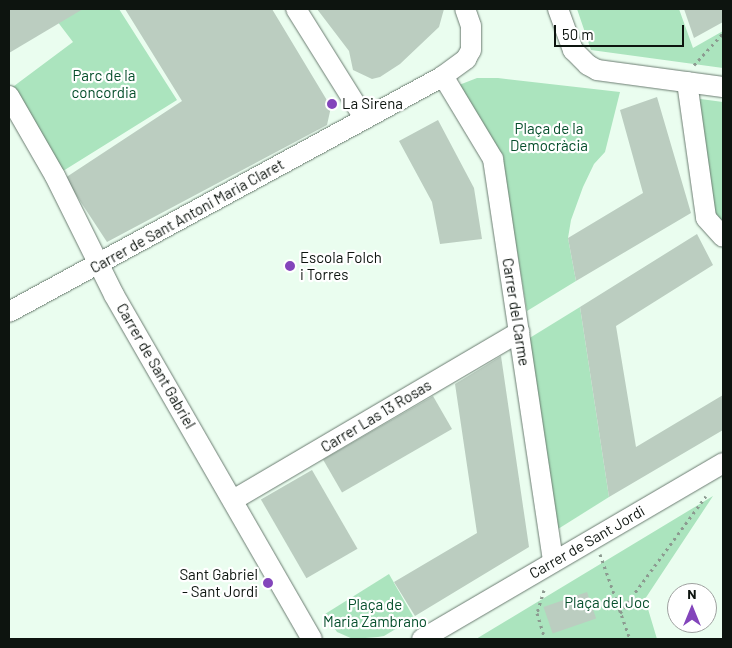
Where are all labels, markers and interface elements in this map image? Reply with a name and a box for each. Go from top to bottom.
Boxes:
scale bar [557,15,687,47]
text: 50 m [562,25,594,43]
park label: Parc de la concordia [72,66,136,101]
place label: La Sirena [342,95,403,113]
marker: La Sirena [326,98,338,110]
park label: Plaça de la Democràcia [510,119,588,154]
street label: Carrer de Sant Antoni Maria Claret [87,155,287,277]
place label: Escola Folch i Torres [300,248,382,283]
street label: Carrer del Carme [499,257,533,367]
marker: Escola Folch i Torres [284,260,296,272]
street label: Carrer de Sant Gabriel [113,300,199,432]
street label: Carrer Las 13 Rosas [317,376,435,456]
street label: Carrer de Sant Jordi [526,502,648,582]
place label: Sant Gabriel - Sant Jordi [179,565,258,600]
marker: Sant Gabriel - Sant Jordi [262,577,274,589]
north arrow [667,583,717,633]
text: N [687,585,697,602]
park label: Plaça del Joc [564,594,650,612]
park label: Plaça de Maria Zambrano [323,595,427,630]

